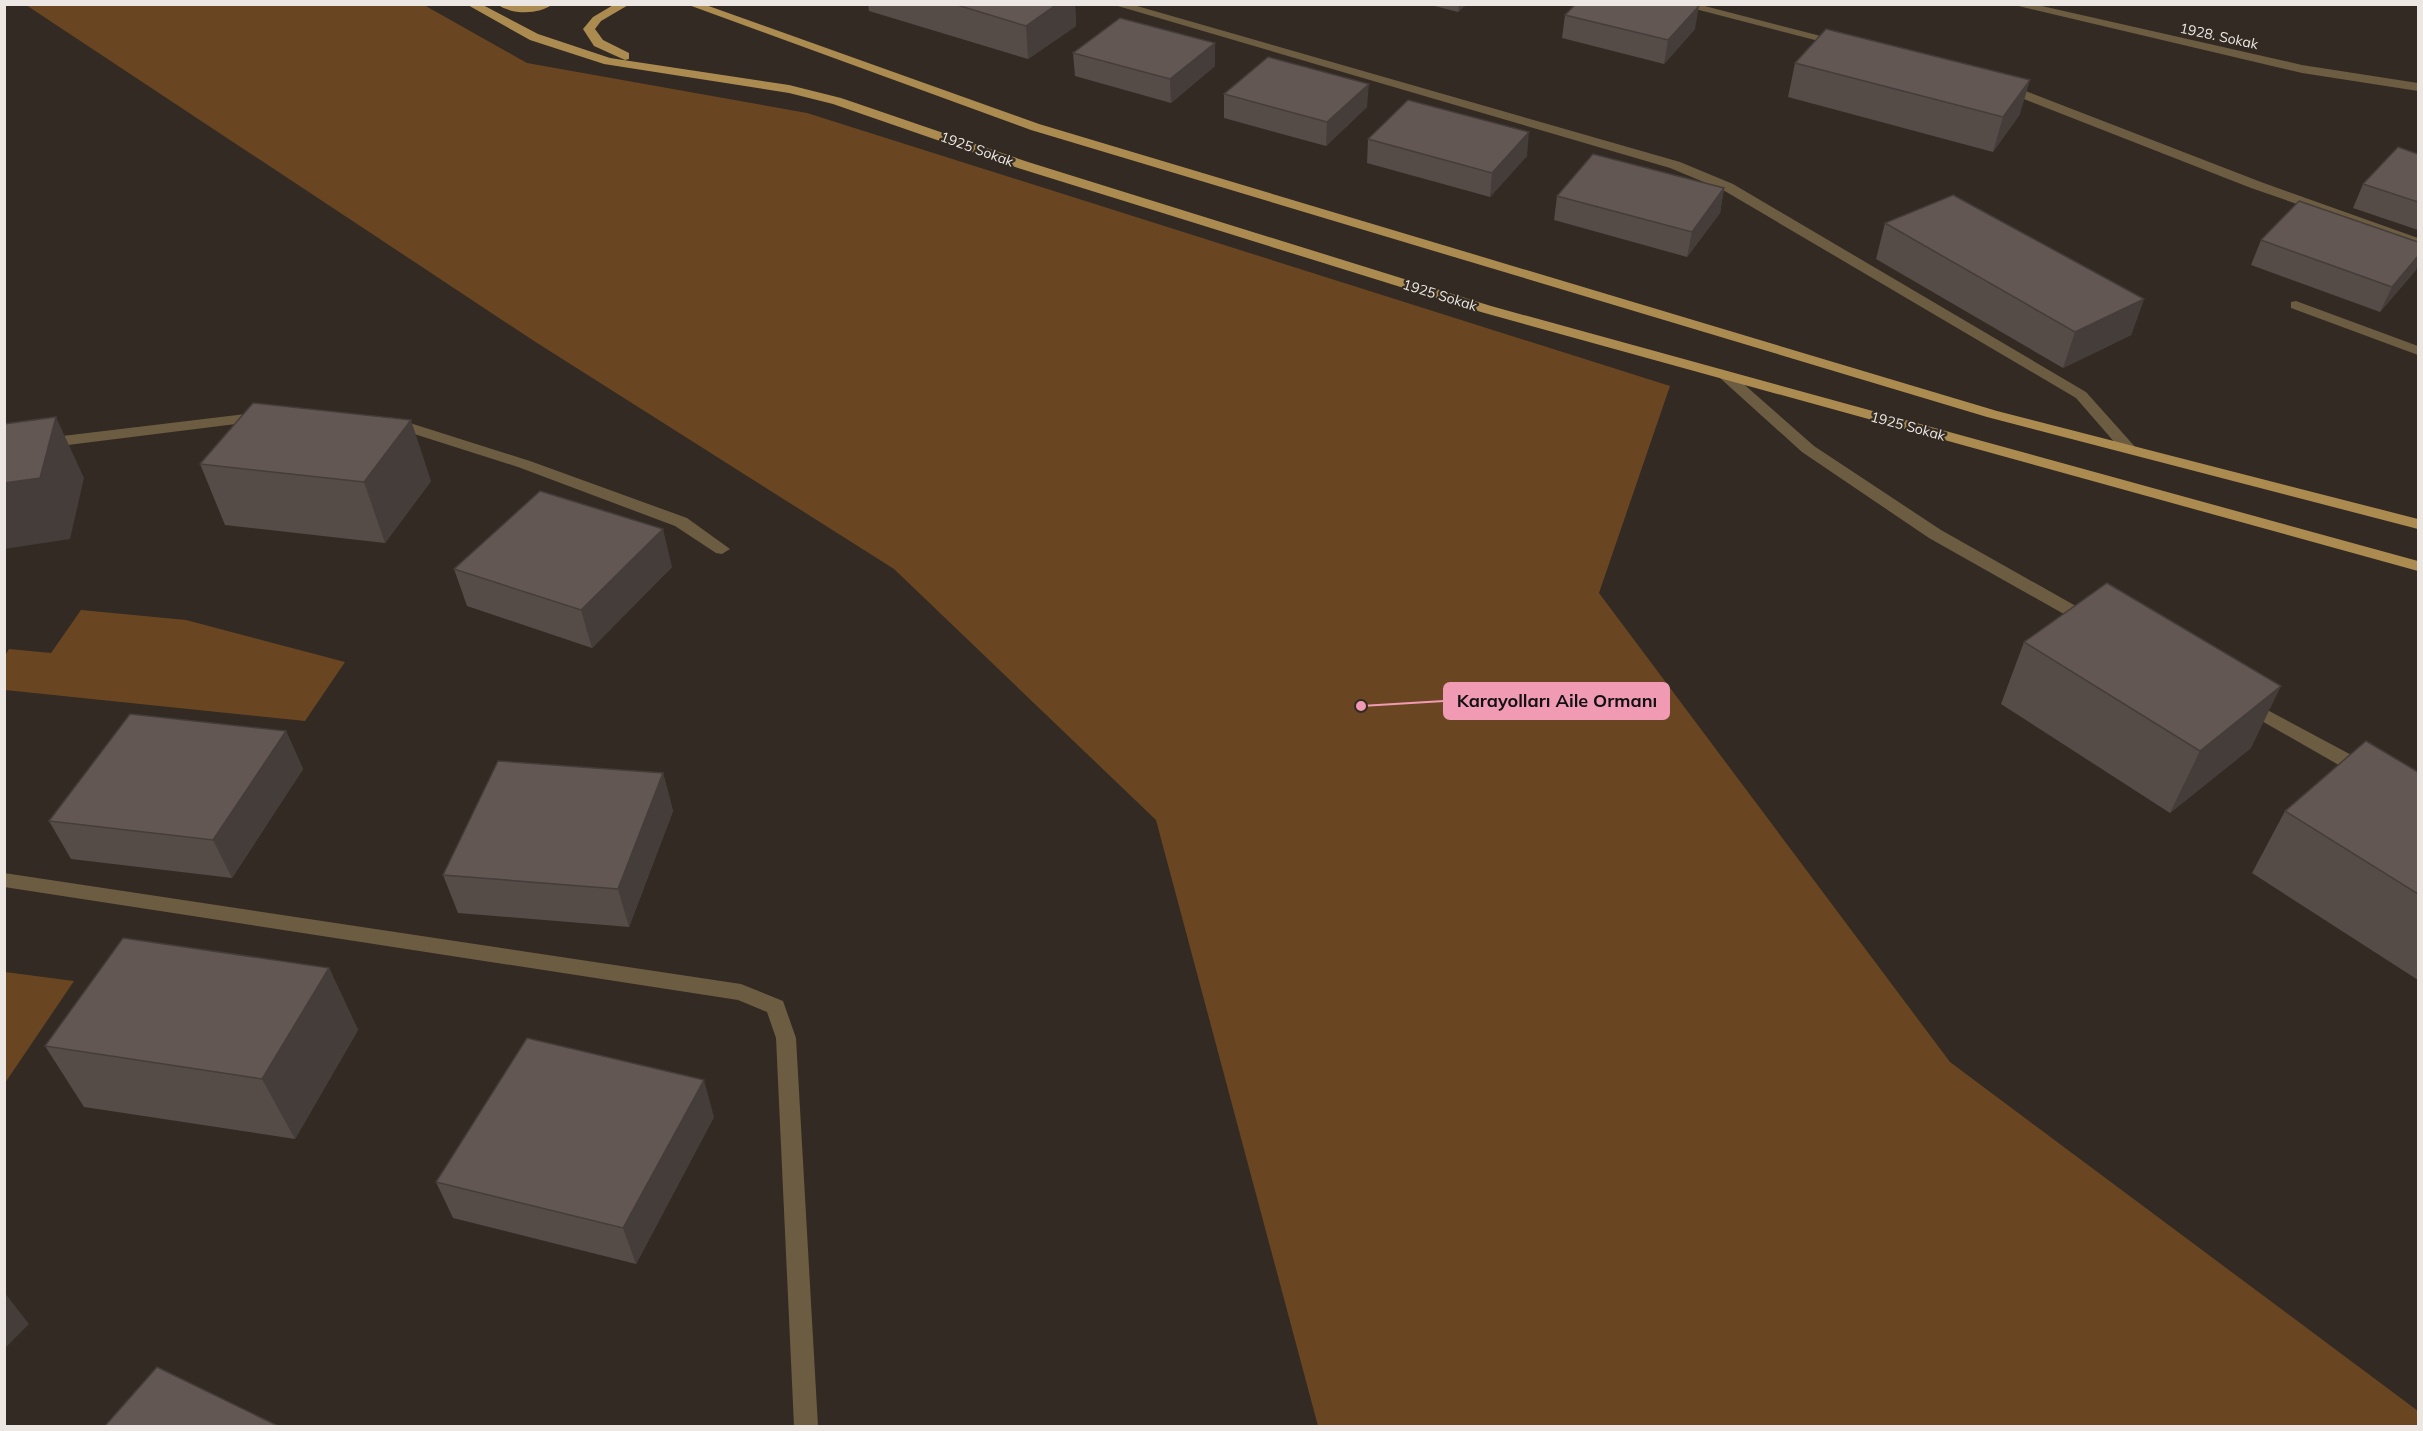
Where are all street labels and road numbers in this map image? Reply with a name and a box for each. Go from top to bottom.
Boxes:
street label: 1928. Sokak [2178,19,2261,53]
street label: 1925 Sokak [938,127,1017,171]
street label: 1925 Sokak [1401,275,1480,315]
street label: 1925 Sokak [1869,407,1948,445]

